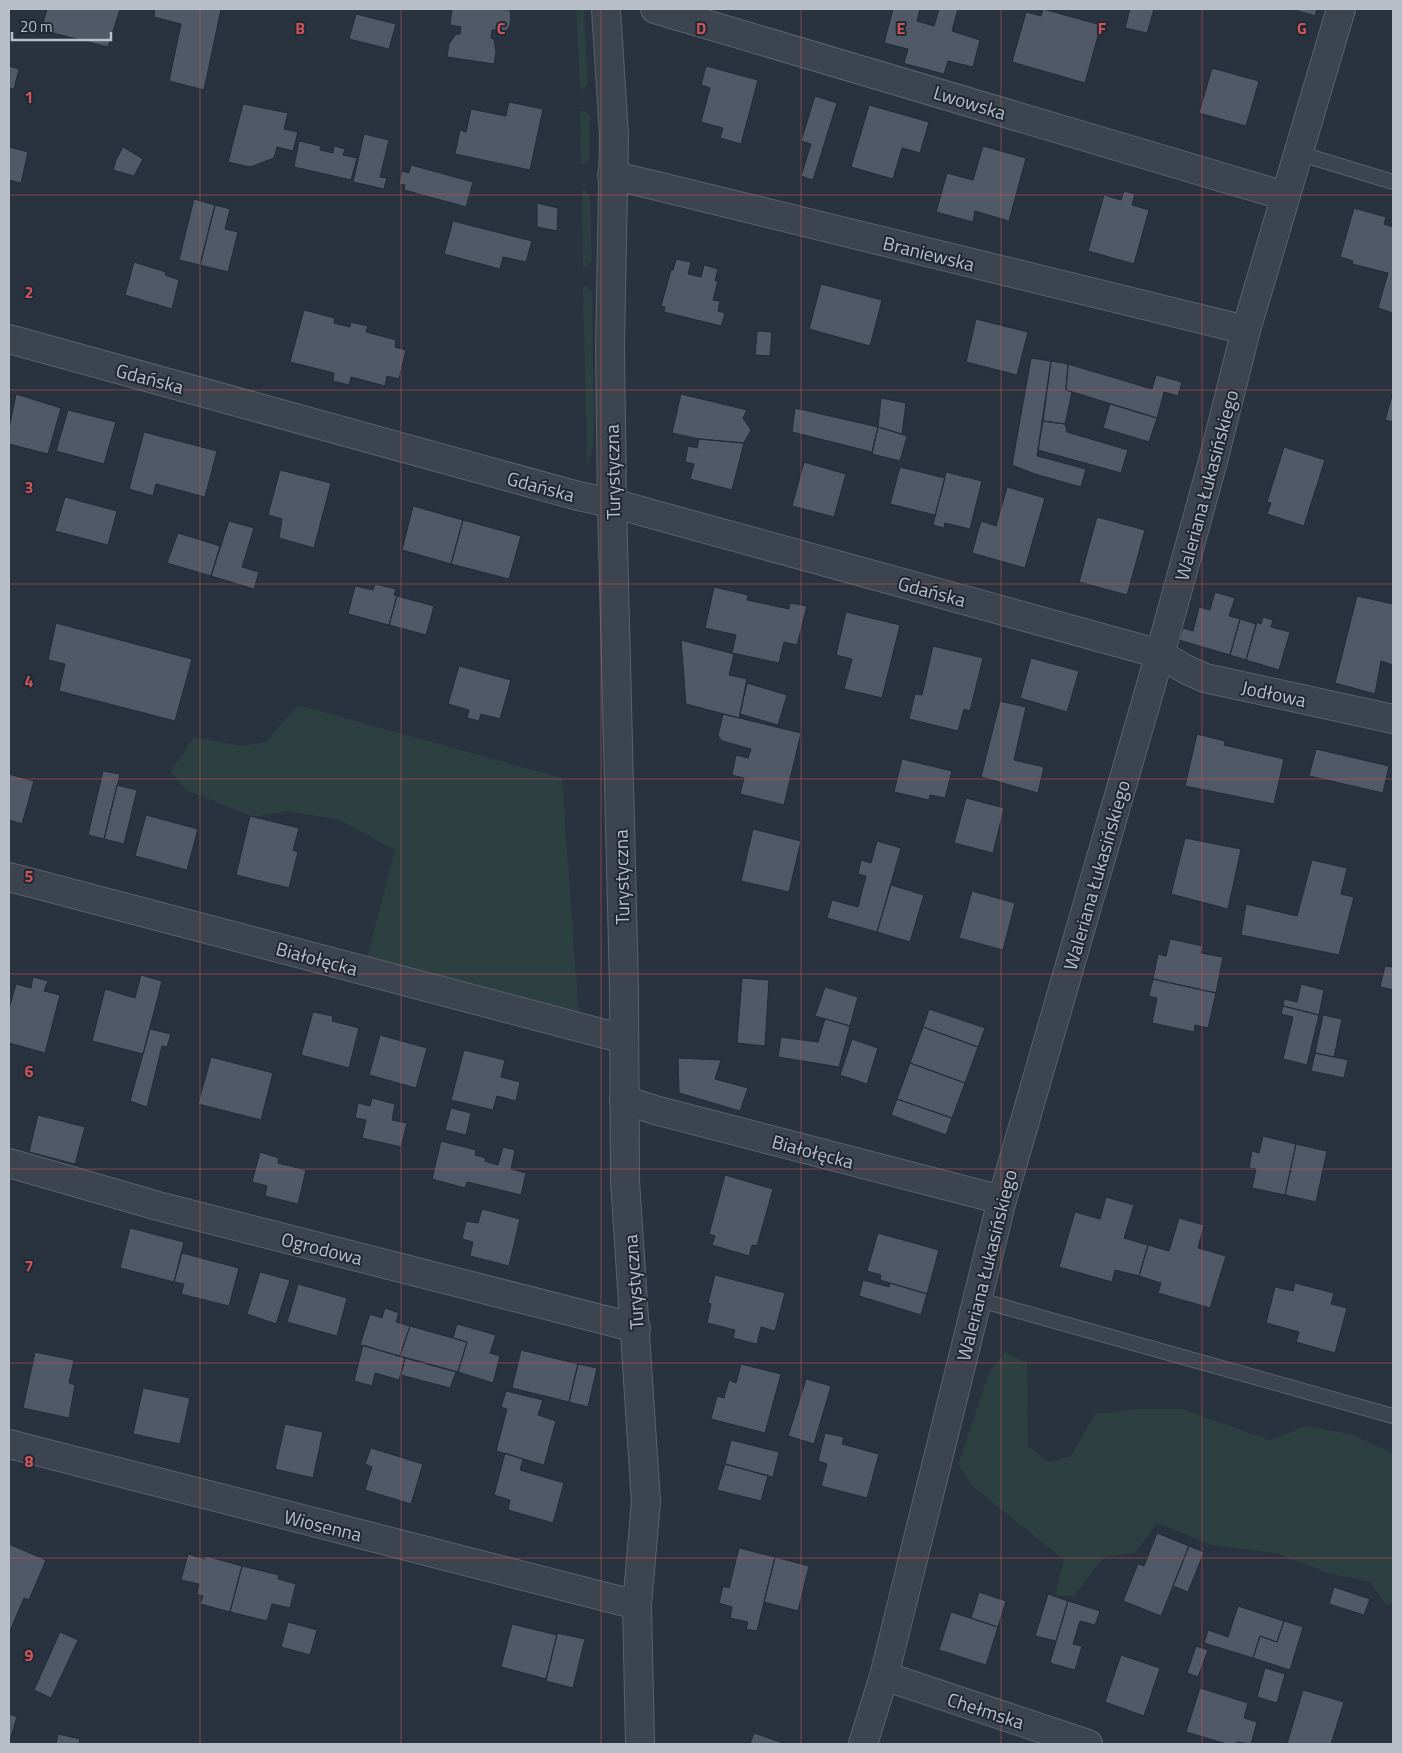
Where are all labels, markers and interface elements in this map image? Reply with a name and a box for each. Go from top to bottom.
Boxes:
scale bar [12,10,111,42]
text: 20 m [20,15,53,38]
text: B [295,16,305,40]
text: C [497,16,506,40]
text: D [696,16,706,40]
text: E [897,16,906,40]
text: F [1098,16,1107,40]
text: G [1297,16,1307,40]
street label: Lwowska [930,77,1010,127]
text: 1 [25,85,33,109]
street label: Braniewska [880,228,978,278]
text: 2 [25,280,33,304]
street label: Gdańska [113,355,187,401]
street label: Waleriana Łukasińskiego [1167,386,1245,584]
street label: Turystyczna [597,424,627,520]
street label: Gdańska [504,463,578,509]
text: 3 [25,475,33,499]
street label: Gdańska [895,568,969,614]
text: 4 [25,669,34,693]
street label: Jodłowa [1239,672,1309,714]
street label: Waleriana Łukasińskiego [1055,776,1137,974]
street label: Turystyczna [606,829,636,925]
text: 5 [25,864,34,888]
street label: Białołęcka [273,933,362,983]
text: 6 [25,1059,34,1083]
street label: Białołęcka [769,1126,858,1176]
street label: Waleriana Łukasińskiego [948,1166,1024,1364]
street label: Ogrodowa [278,1224,366,1272]
street label: Turystyczna [615,1233,651,1331]
text: 7 [25,1254,33,1278]
text: 8 [25,1449,34,1473]
street label: Wiosenna [281,1501,365,1549]
text: 9 [25,1643,34,1667]
street label: Chełmska [944,1684,1029,1736]

